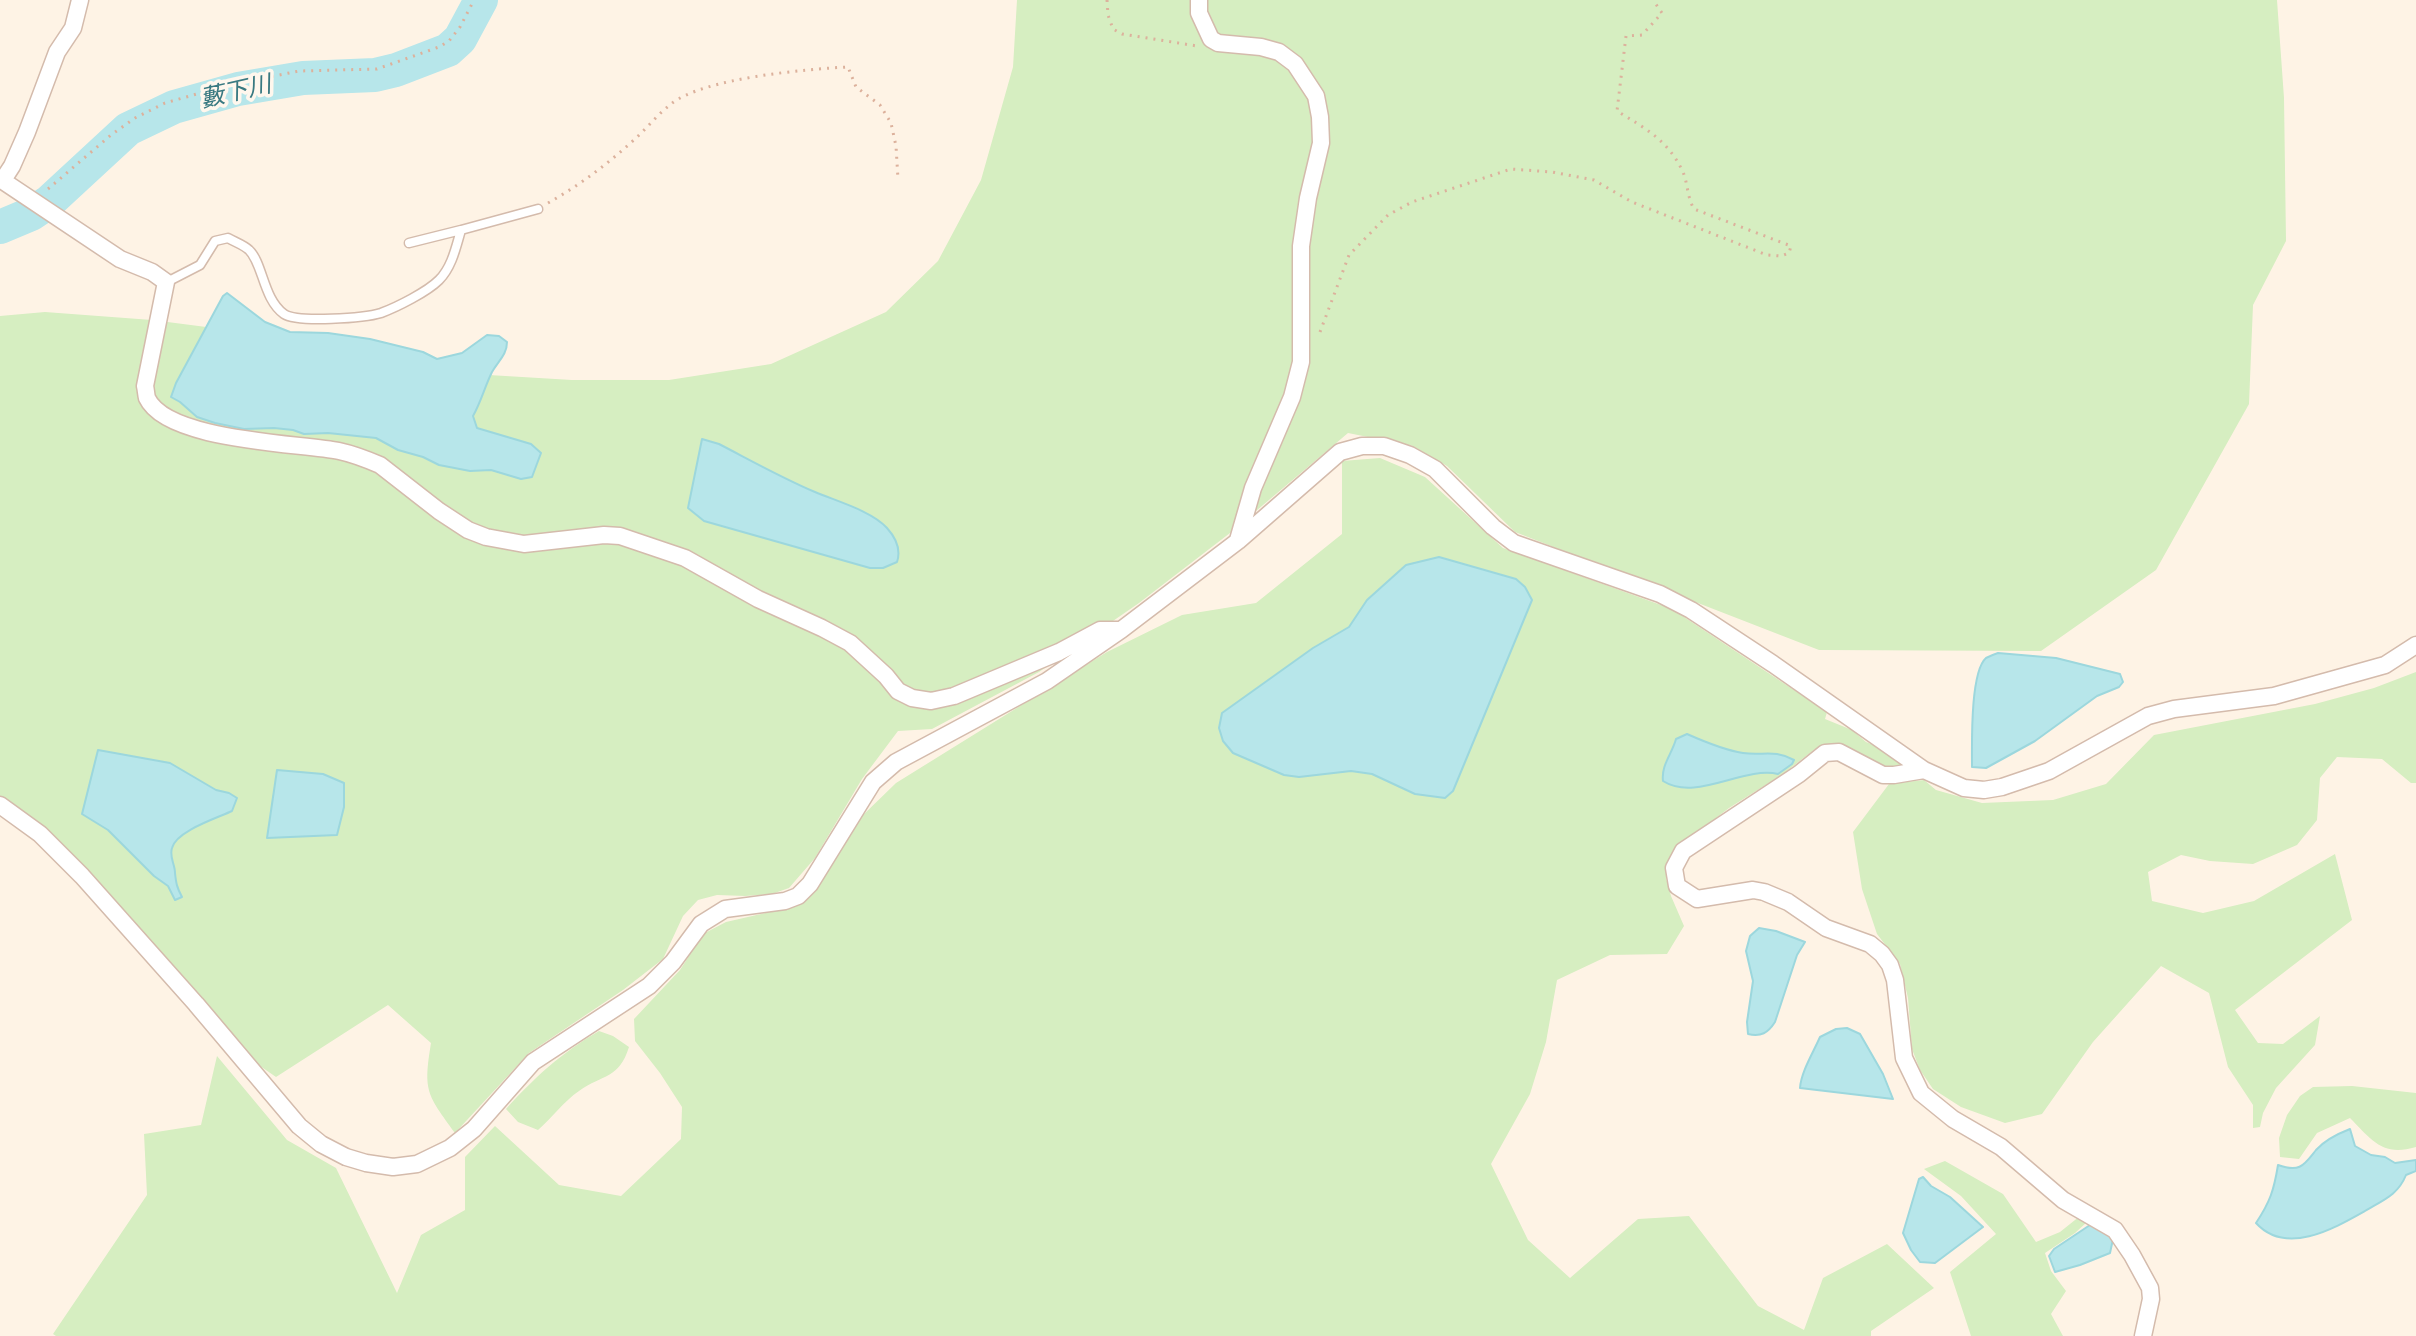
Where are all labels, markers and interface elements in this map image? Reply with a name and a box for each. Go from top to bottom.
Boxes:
water label: 藪下川 [198,71,274,115]

